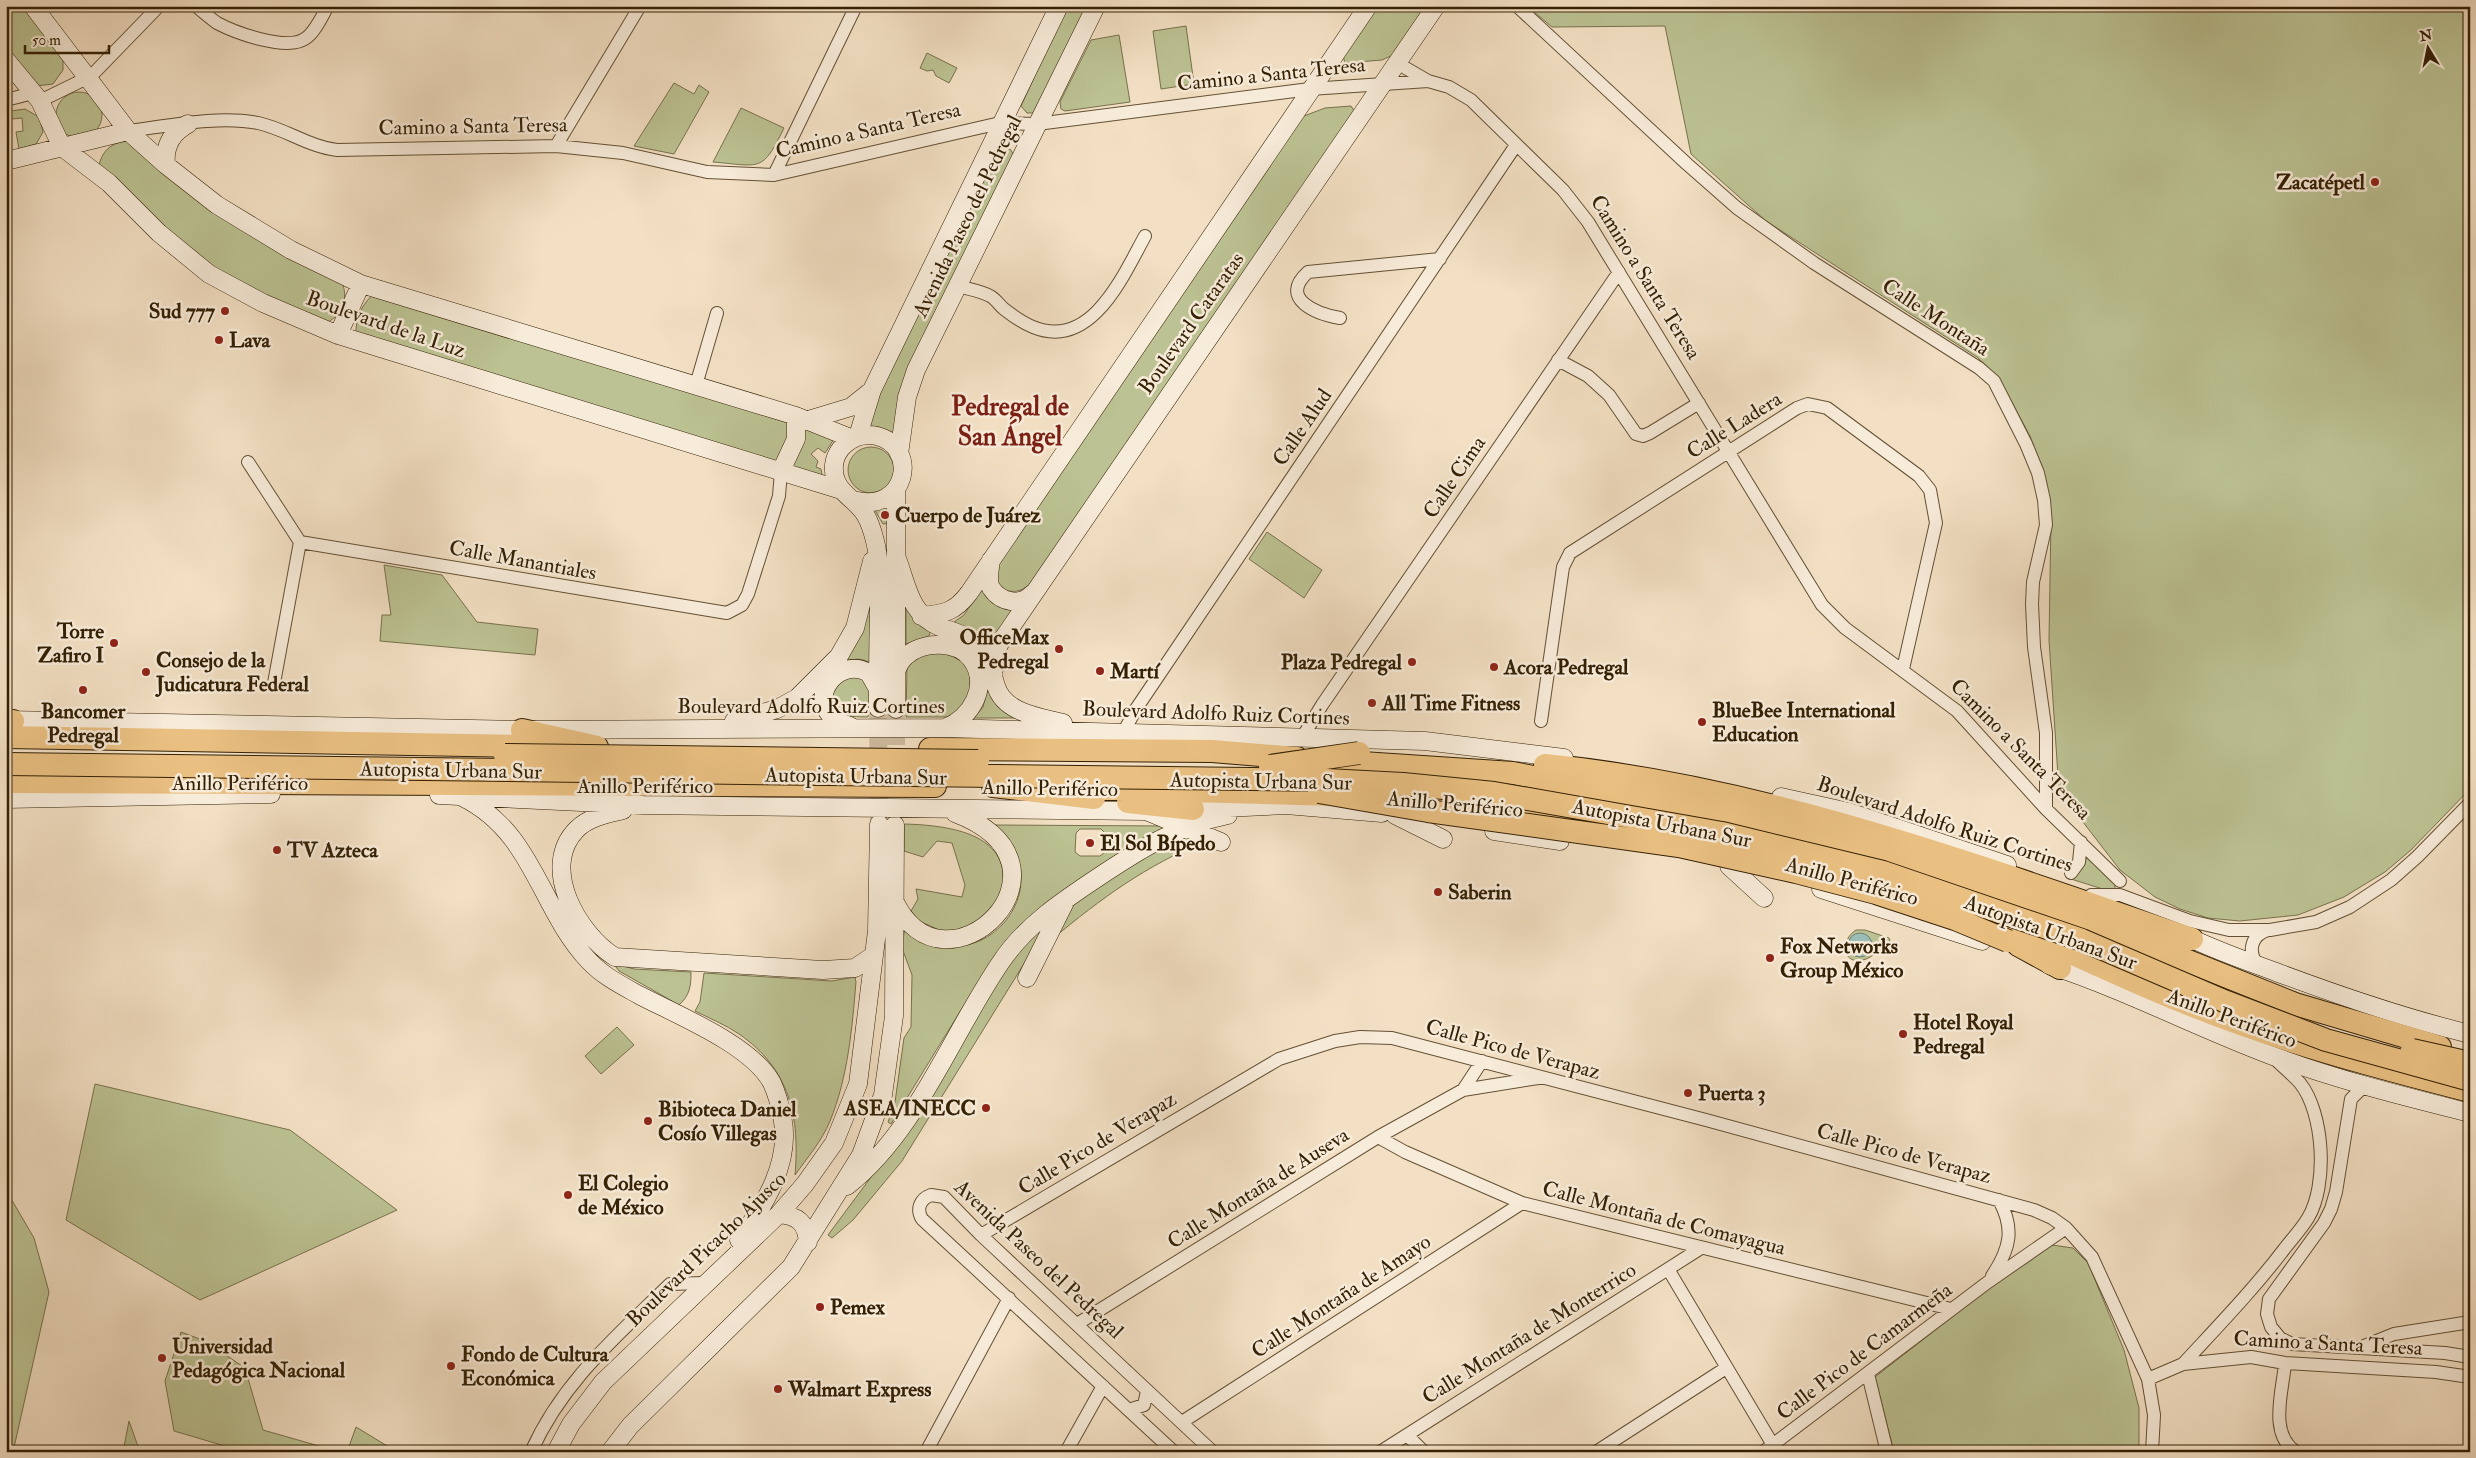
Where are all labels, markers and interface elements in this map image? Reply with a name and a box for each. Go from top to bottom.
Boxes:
scale bar [25,22,109,54]
north arrow [2404,22,2454,72]
text: N [2417,26,2434,45]
text: 50 m [32,31,61,50]
street label: Camino a Santa Teresa [1176,51,1367,98]
street label: Camino a Santa Teresa [773,96,964,165]
street label: Avenida Paseo del Pedregal [906,110,1028,323]
street label: Camino a Santa Teresa [378,111,568,142]
place label: Zacatépetl [2276,169,2366,196]
marker: Zacatépetl [2369,176,2381,188]
street label: Camino a Santa Teresa [1584,190,1707,365]
street label: Boulevard Cataratas [1132,247,1250,400]
street label: Calle Montaña [1877,272,1995,363]
street label: Boulevard de la Luz [302,285,469,364]
place label: Sud 777 [149,298,215,325]
marker: Sud 777 [219,305,231,317]
place label: Lava [229,327,271,354]
marker: Lava [213,334,225,346]
street label: Calle Alud [1267,383,1338,471]
street label: Calle Ladera [1682,385,1787,465]
district label: Pedregal de San Ángel [951,391,1069,454]
street label: Calle Cima [1417,431,1492,524]
place label: Cuerpo de Juárez [895,502,1041,529]
marker: Cuerpo de Juárez [879,509,891,521]
street label: Calle Manantiales [447,534,599,587]
place label: Torre Zafiro I [37,618,105,669]
place label: OfficeMax Pedregal [960,624,1050,675]
marker: Torre Zafiro I [108,637,120,649]
marker: OfficeMax Pedregal [1053,643,1065,655]
place label: Consejo de la Judicatura Federal [155,647,309,698]
place label: Plaza Pedregal [1281,649,1403,676]
place label: Acora Pedregal [1503,654,1629,681]
marker: Plaza Pedregal [1406,656,1418,668]
place label: Martí [1109,658,1161,685]
marker: Acora Pedregal [1488,661,1500,673]
marker: Martí [1094,665,1106,677]
marker: Consejo de la Judicatura Federal [140,666,152,678]
street label: Camino a Santa Teresa [1944,673,2097,826]
marker: Bancomer Pedregal [77,684,89,696]
place label: All Time Fitness [1381,690,1520,717]
street label: Boulevard Adolfo Ruiz Cortines [677,693,945,720]
street label: Boulevard Adolfo Ruiz Cortines [1082,695,1350,732]
marker: All Time Fitness [1366,697,1378,709]
place label: BlueBee International Education [1712,697,1896,748]
place label: Bancomer Pedregal [41,698,126,749]
marker: BlueBee International Education [1696,716,1708,728]
street label: Autopista Urbana Sur [359,755,542,786]
street label: Autopista Urbana Sur [764,761,947,792]
street label: Autopista Urbana Sur [1169,766,1352,797]
street label: Anillo Periférico [171,770,308,797]
street label: Boulevard Adolfo Ruiz Cortines [1813,770,2076,879]
street label: Anillo Periférico [576,773,713,800]
street label: Anillo Periférico [981,774,1118,803]
street label: Anillo Periférico [1385,785,1524,824]
street label: Autopista Urbana Sur [1569,793,1754,854]
place label: El Sol Bípedo [1100,830,1215,857]
place label: TV Azteca [286,837,379,864]
marker: El Sol Bípedo [1084,837,1096,849]
marker: TV Azteca [271,844,283,856]
street label: Anillo Periférico [1782,851,1921,912]
place label: Saberin [1448,879,1512,906]
marker: Saberin [1432,886,1444,898]
street label: Autopista Urbana Sur [1960,888,2141,976]
place label: Fox Networks Group México [1780,933,1903,984]
marker: Fox Networks Group México [1764,952,1776,964]
street label: Anillo Periférico [2162,982,2300,1054]
place label: Hotel Royal Pedregal [1913,1009,2014,1060]
street label: Calle Pico de Verapaz [1423,1013,1603,1086]
marker: Hotel Royal Pedregal [1897,1028,1909,1040]
place label: Puerta 3 [1698,1080,1766,1107]
street label: Calle Pico de Verapaz [1013,1086,1181,1201]
marker: Puerta 3 [1682,1087,1694,1099]
place label: ASEA/INECC [843,1095,976,1122]
place label: Bibioteca Daniel Cosío Villegas [658,1096,797,1147]
marker: ASEA/INECC [980,1102,992,1114]
marker: Bibioteca Daniel Cosío Villegas [642,1115,654,1127]
street label: Calle Pico de Verapaz [1814,1117,1994,1190]
street label: Calle Montaña de Auseva [1162,1121,1354,1255]
street label: Boulevard Picacho Ajusco [621,1166,792,1333]
place label: El Colegio de México [578,1170,668,1221]
street label: Avenida Paseo del Pedregal [948,1173,1129,1345]
street label: Calle Montaña de Comayagua [1540,1175,1789,1262]
marker: El Colegio de México [562,1189,574,1201]
street label: Calle Montaña de Amayo [1246,1228,1436,1365]
street label: Calle Montaña de Monterrico [1417,1256,1641,1410]
street label: Calle Pico de Camarmeña [1771,1276,1958,1426]
place label: Pemex [830,1294,886,1321]
marker: Pemex [814,1301,826,1313]
street label: Camino a Santa Teresa [2233,1325,2423,1362]
place label: Universidad Pedagógica Nacional [172,1333,346,1384]
place label: Fondo de Cultura Económica [461,1341,610,1392]
marker: Universidad Pedagógica Nacional [156,1352,168,1364]
marker: Fondo de Cultura Económica [445,1360,457,1372]
place label: Walmart Express [787,1376,931,1403]
marker: Walmart Express [772,1383,784,1395]

